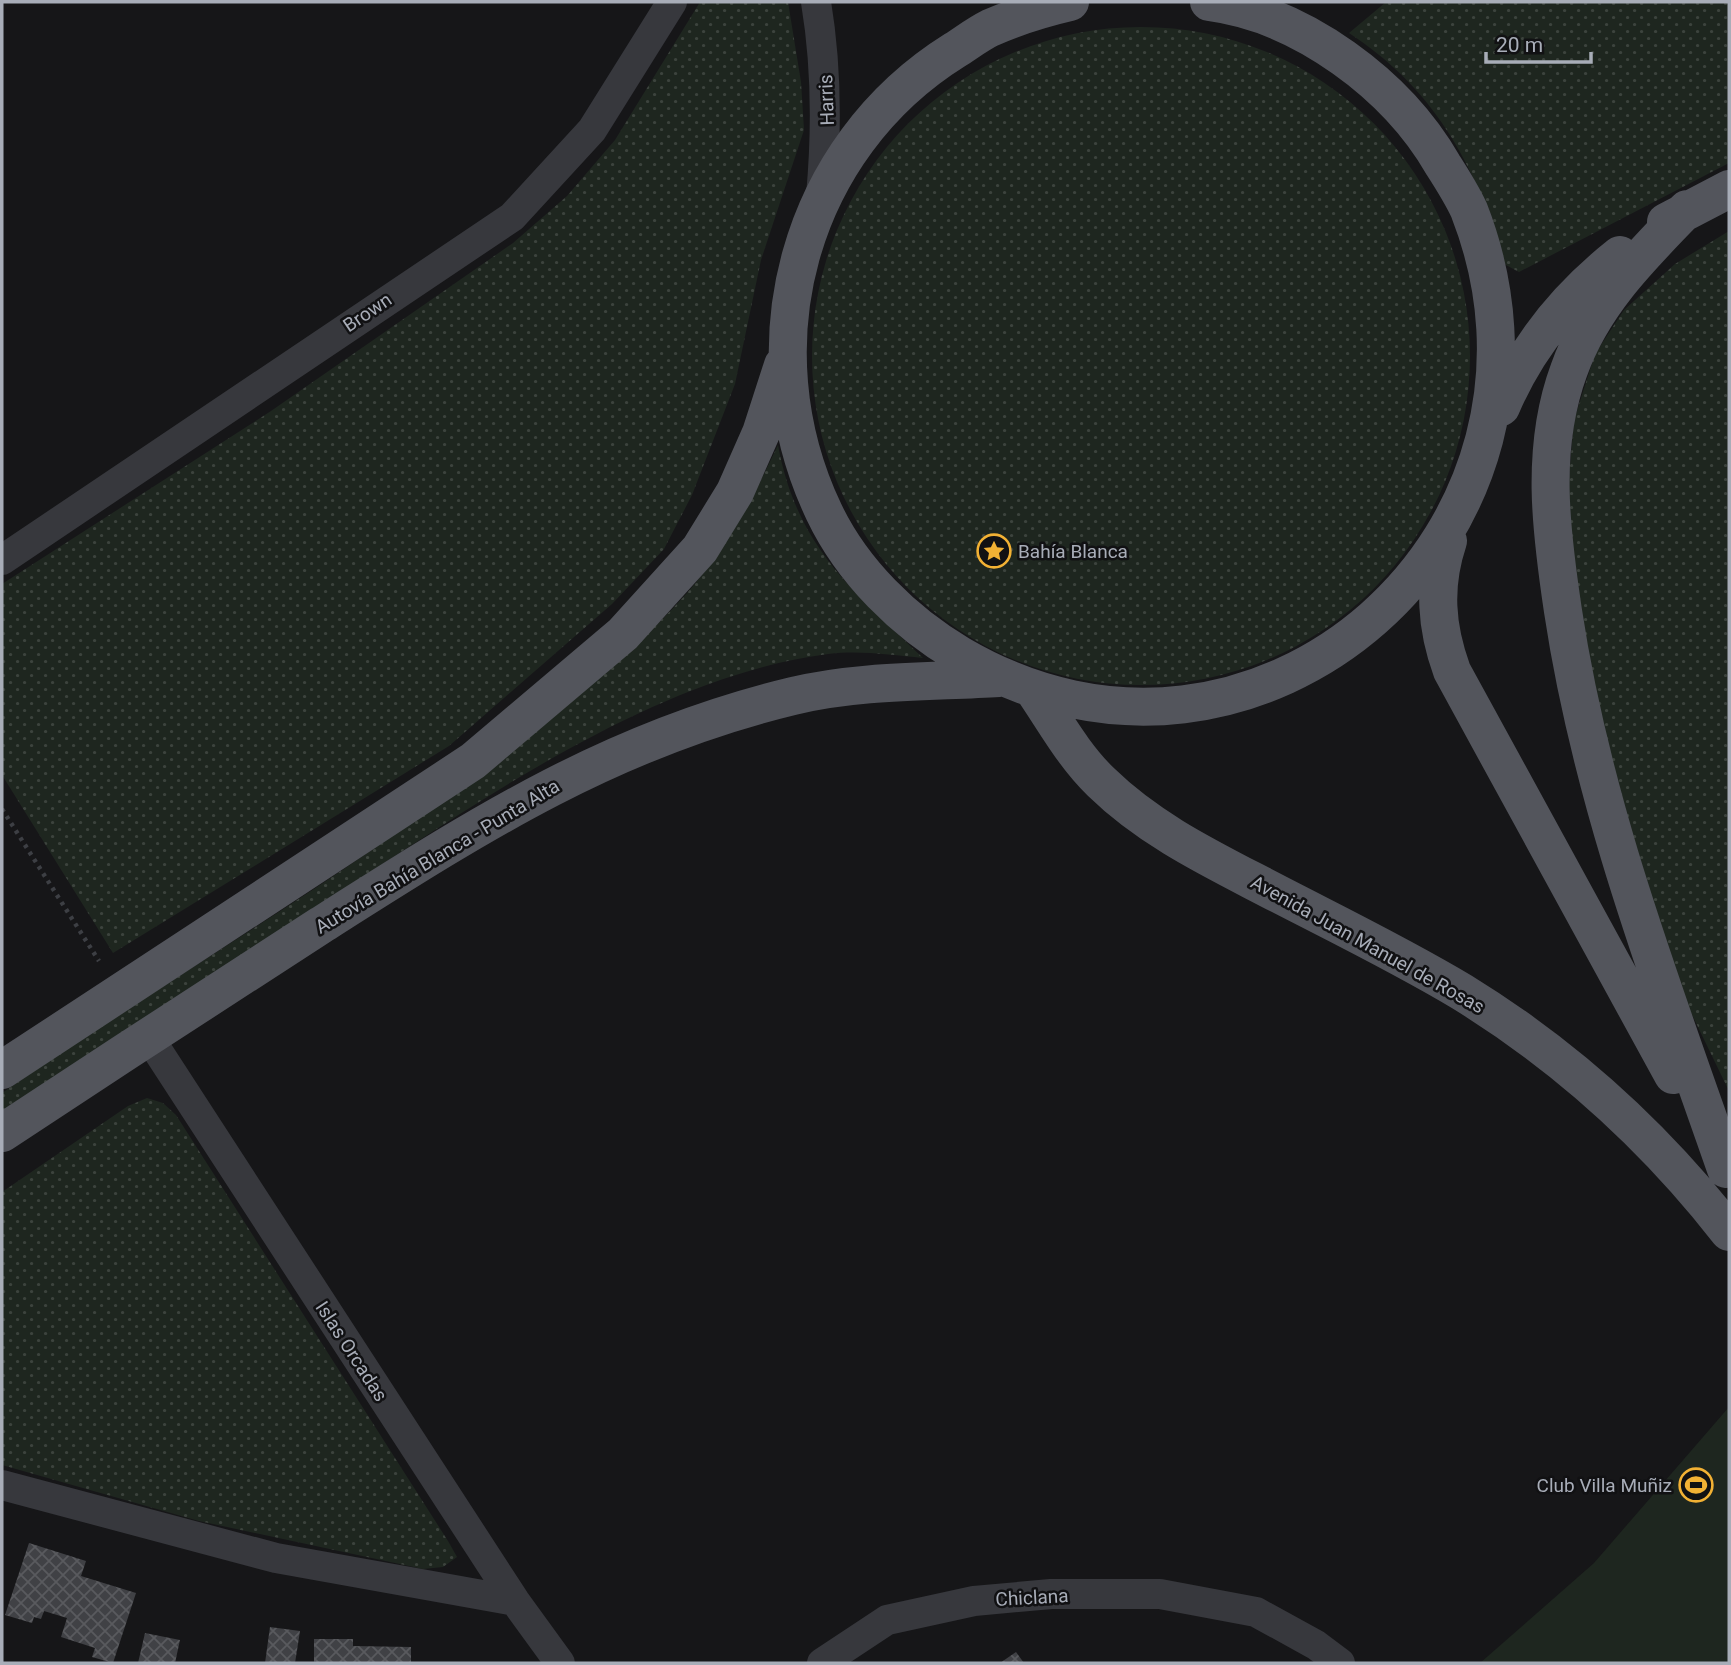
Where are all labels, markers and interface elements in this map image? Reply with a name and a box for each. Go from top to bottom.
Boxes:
scale bar [1486,21,1591,65]
text: 20 m [1496,33,1543,57]
street label: Harris [814,74,839,126]
street label: Brown [339,288,396,337]
place icon: Bahía Blanca [975,532,1013,570]
place label: Bahía Blanca [1018,540,1128,563]
street label: Autovía Bahía Blanca - Punta Alta [311,774,564,939]
street label: Avenida Juan Manuel de Rosas [1247,870,1489,1018]
street label: Islas Orcadas [311,1297,393,1406]
sports icon: Club Villa Muñiz [1677,1466,1715,1504]
place label: Club Villa Muñiz [1537,1474,1672,1497]
street label: Chiclana [995,1584,1069,1611]

